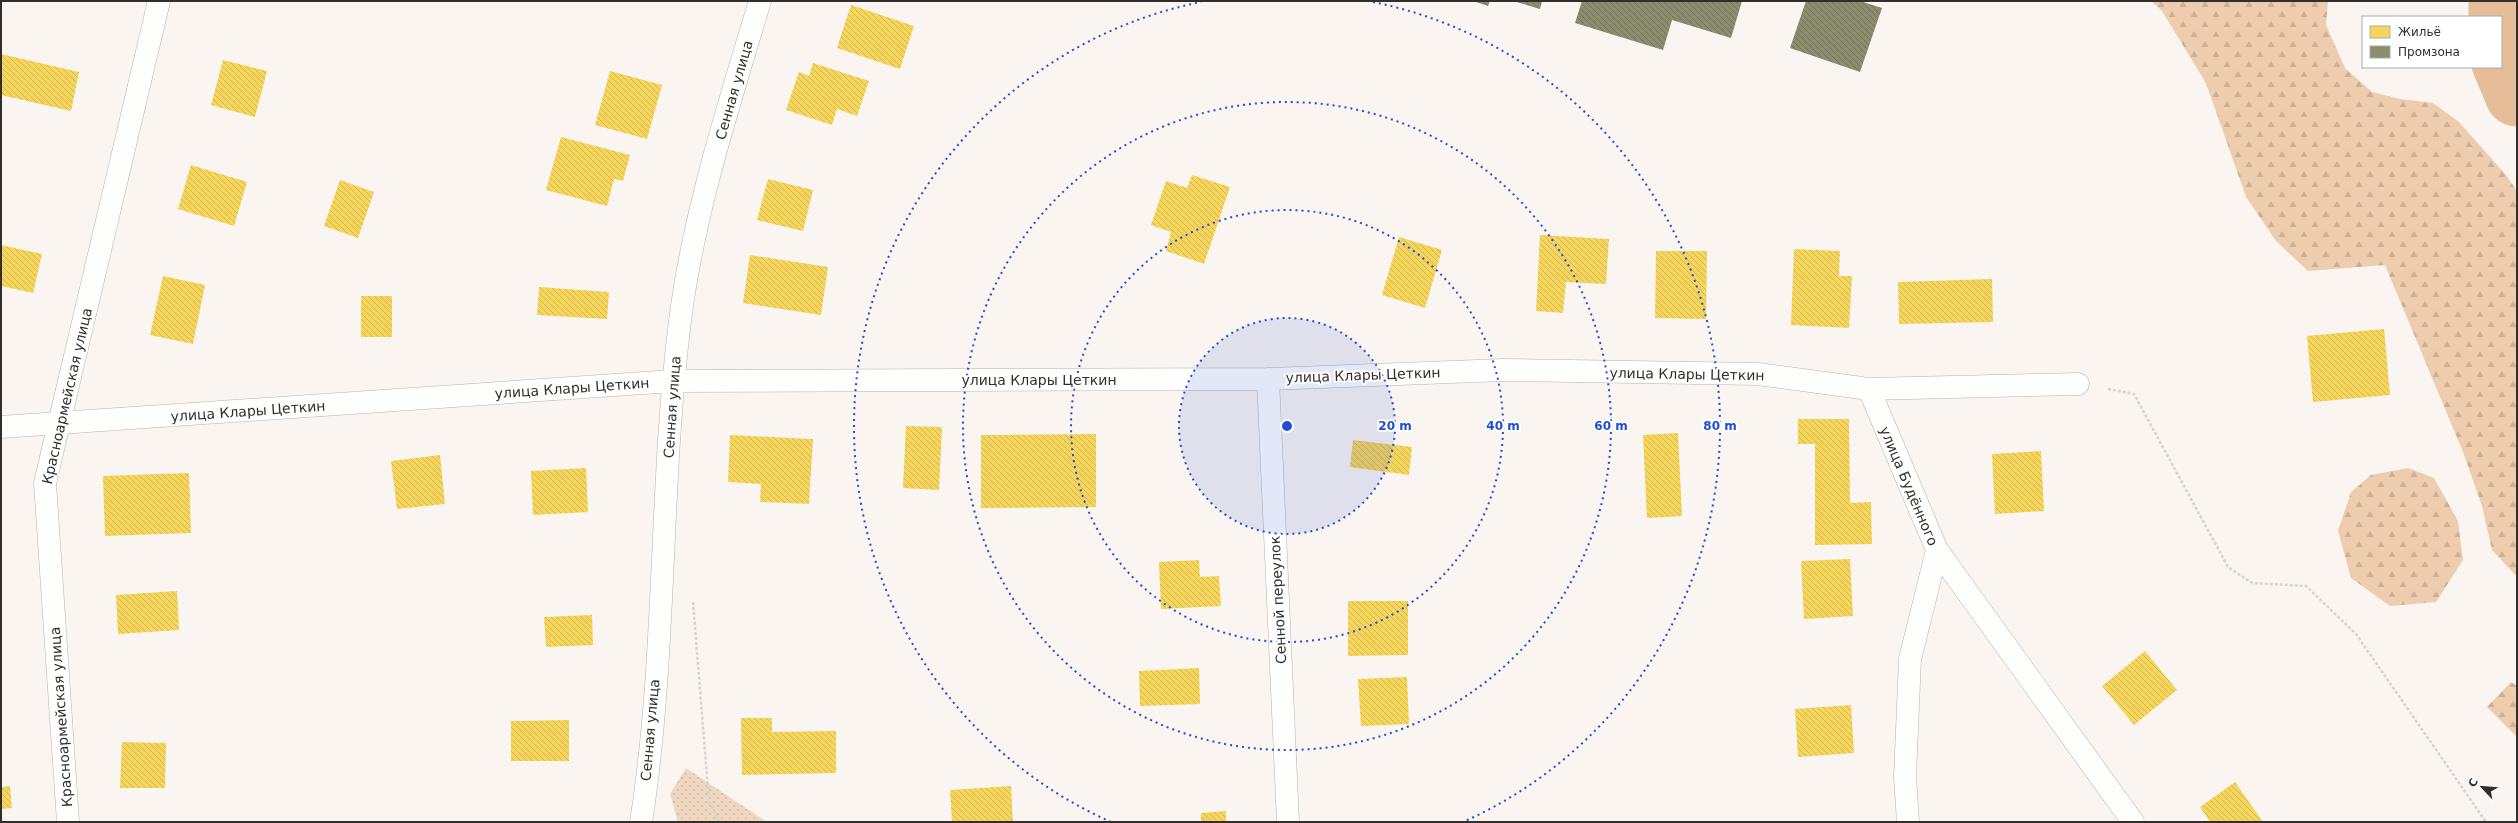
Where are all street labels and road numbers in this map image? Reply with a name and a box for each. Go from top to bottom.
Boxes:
street label: Сенная улица [712,38,756,142]
street label: Красноармейская улица [39,306,95,486]
street label: Сенная улица [660,355,684,459]
street label: улица Клары Цеткин [1285,364,1441,386]
street label: улица Клары Цеткин [1609,365,1765,383]
street label: улица Клары Цеткин [961,372,1117,388]
street label: улица Клары Цеткин [494,375,650,401]
street label: улица Клары Цеткин [170,398,326,424]
street label: улица Будённого [1877,424,1941,548]
street label: Сенной переулок [1267,535,1289,665]
street label: Красноармейская улица [47,626,75,808]
street label: Сенная улица [638,678,662,782]

